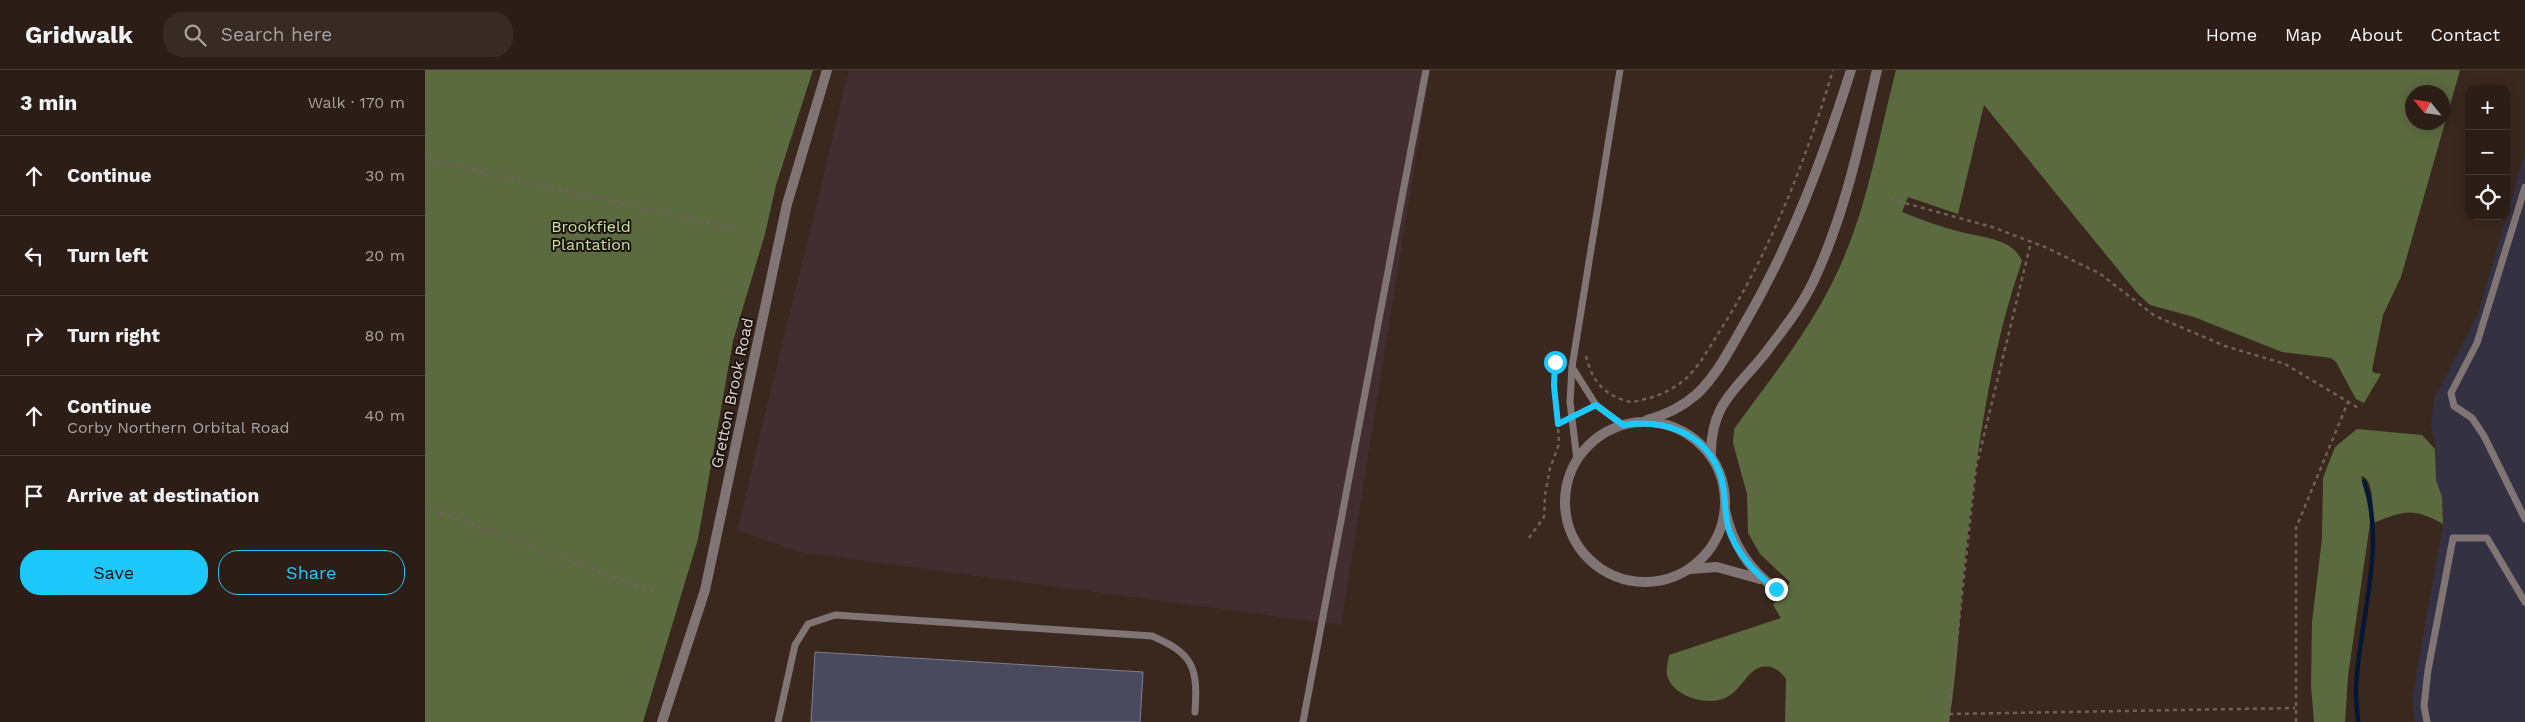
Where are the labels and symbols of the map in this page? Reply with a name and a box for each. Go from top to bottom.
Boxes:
north arrow [2405,85,2450,130]
park label: Brookfield Plantation [551,217,631,254]
street label: Gretton Brook Road [707,316,757,470]
route start [1544,351,1567,374]
route end [1765,578,1788,601]

